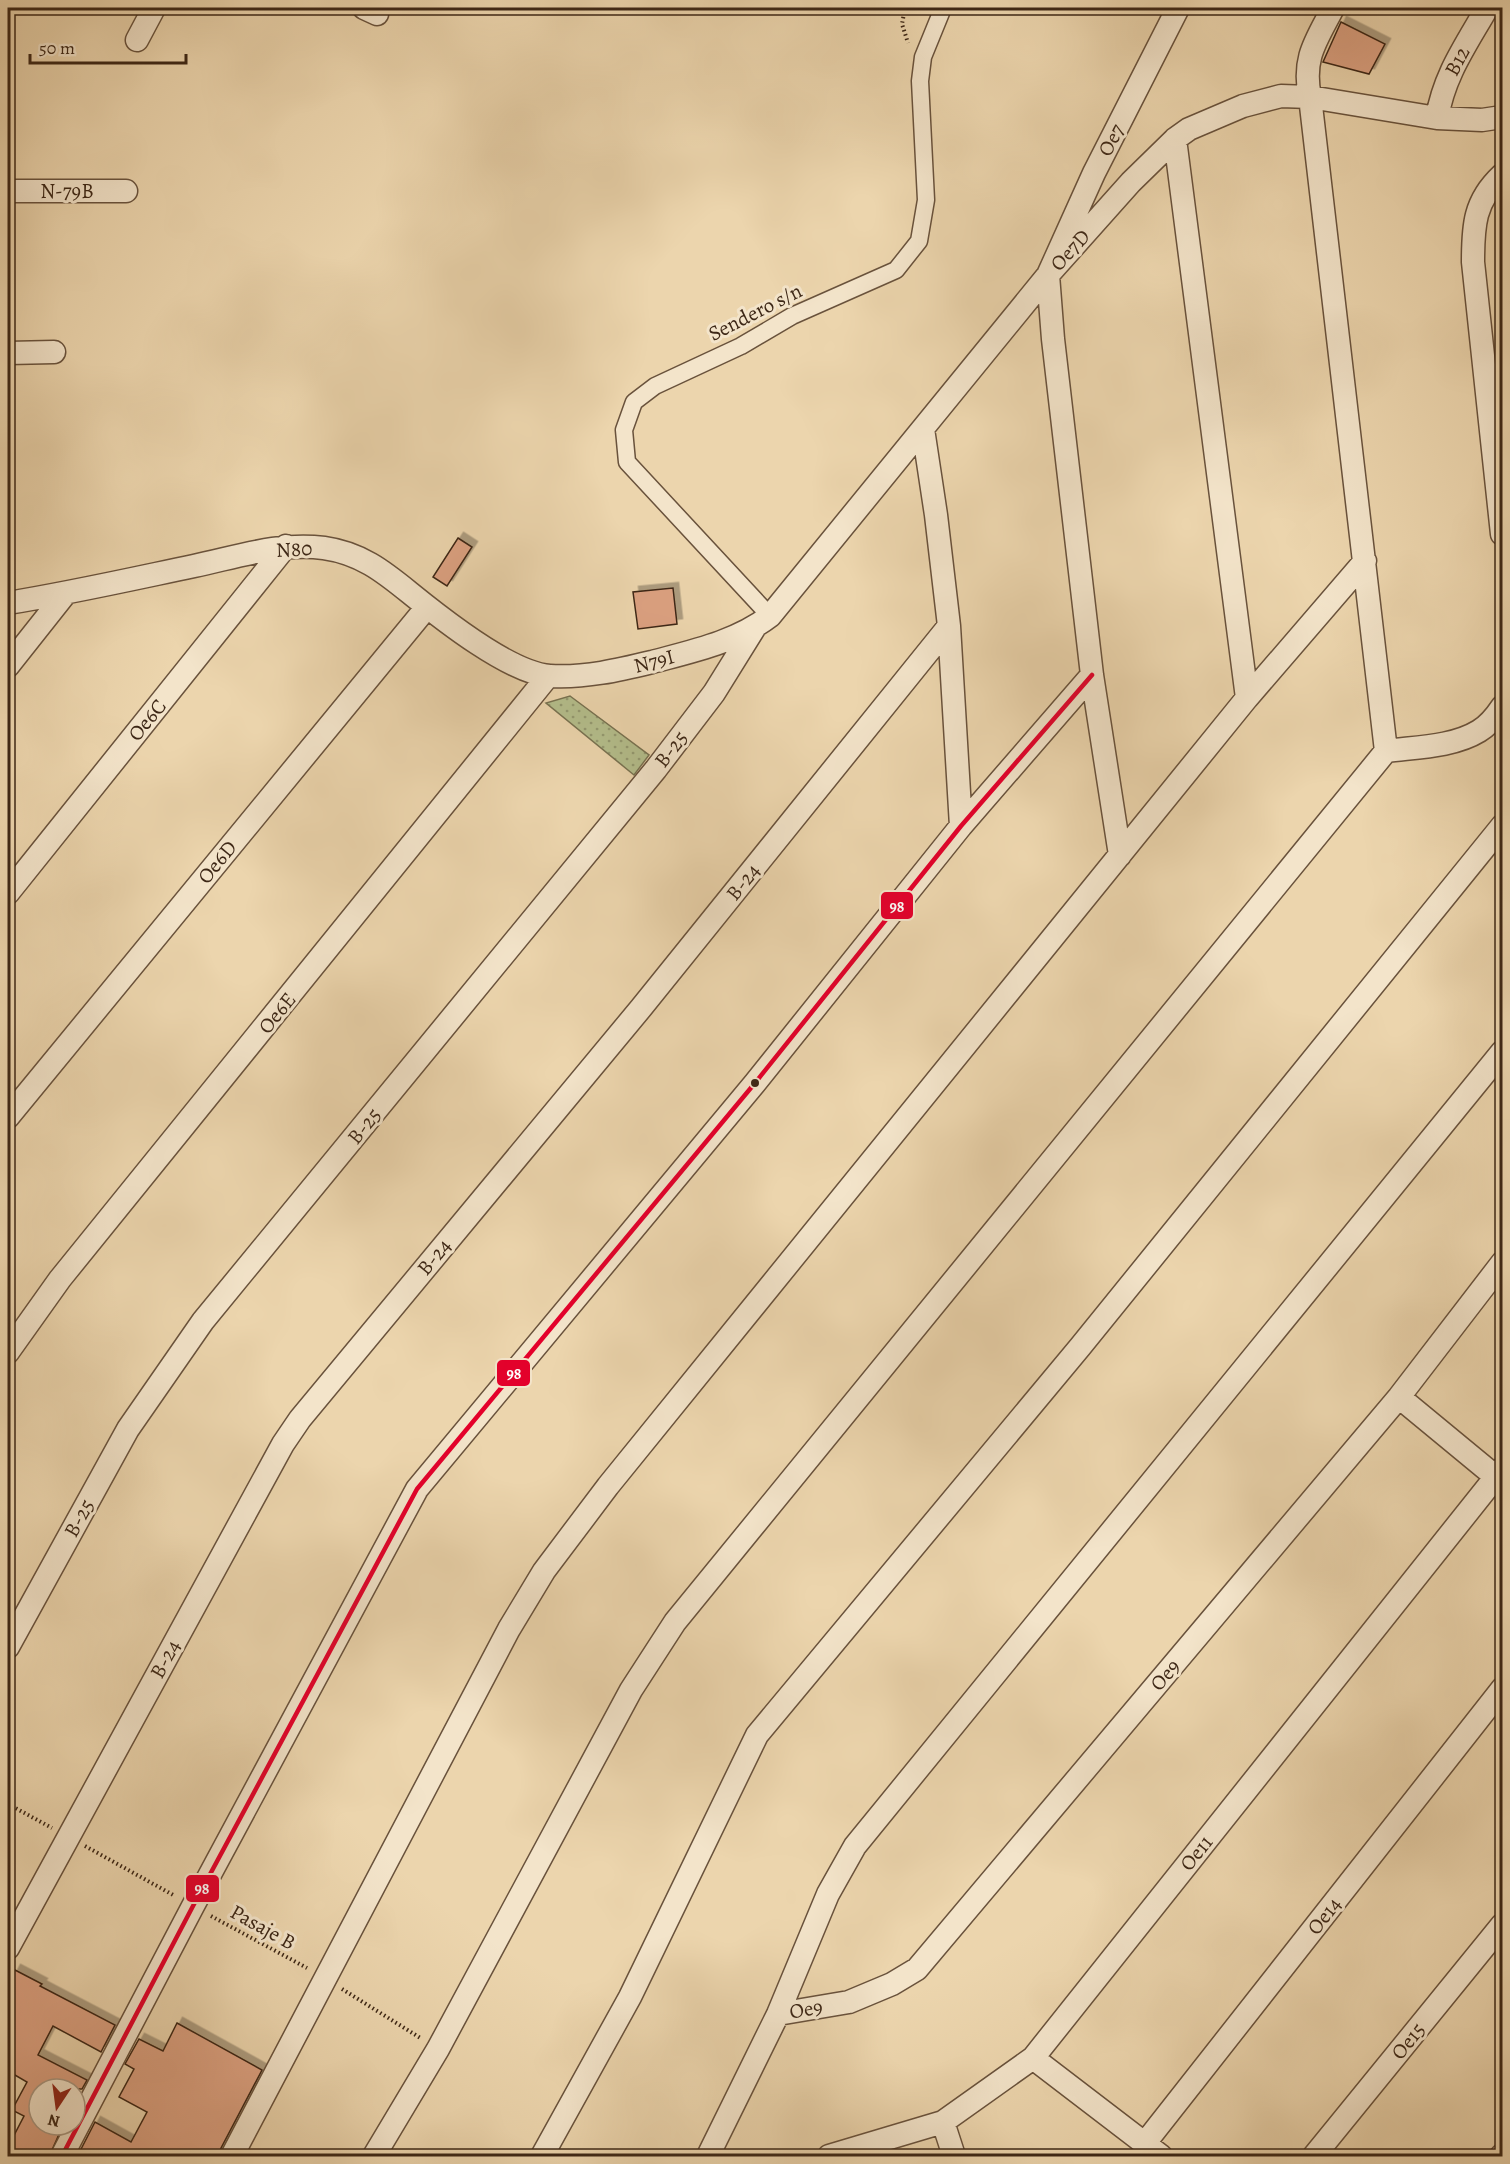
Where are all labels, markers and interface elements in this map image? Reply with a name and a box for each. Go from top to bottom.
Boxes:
scale bar [30,27,186,65]
text: 50 m [39,36,75,60]
street label: B12 [1438,41,1476,81]
street label: Oe7 [1091,119,1131,161]
street label: N-79B [40,177,94,205]
street label: Oe7D [1044,223,1096,277]
street label: Sendero s/n [703,276,807,348]
street label: N80 [275,534,313,564]
street label: N79I [631,642,677,680]
street label: Oe6C [121,693,173,747]
street label: B-25 [648,725,694,773]
street label: Oe6D [191,834,243,890]
street label: B-24 [720,858,766,906]
line badge: 98 [880,891,914,920]
text: 98 [889,896,905,918]
street label: Oe6E [252,986,302,1040]
unlabelled marker [749,1077,761,1089]
street label: B-25 [341,1102,387,1150]
street label: B-24 [410,1233,458,1281]
line badge: 98 [496,1359,531,1387]
text: 98 [506,1363,522,1385]
street label: B-25 [57,1494,101,1542]
street label: B-24 [143,1635,187,1683]
street label: Oe9 [1144,1653,1186,1697]
street label: Oe11 [1173,1829,1219,1877]
line badge: 98 [185,1874,220,1903]
text: 98 [194,1878,210,1900]
street label: Oe14 [1300,1891,1348,1941]
street label: Pasaje B [225,1898,301,1956]
street label: Oe9 [787,1992,825,2026]
street label: Oe15 [1384,2017,1432,2065]
north arrow [27,2077,87,2137]
text: N [45,2109,62,2133]

